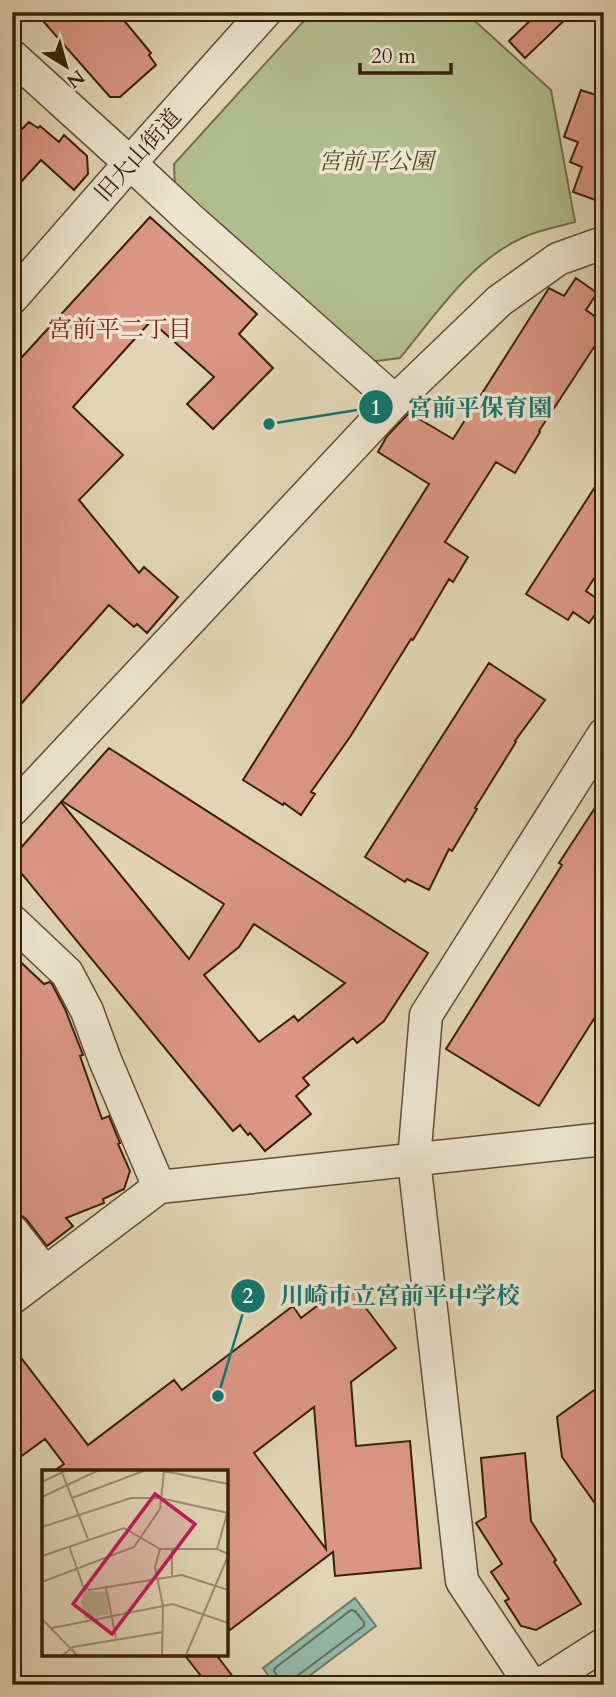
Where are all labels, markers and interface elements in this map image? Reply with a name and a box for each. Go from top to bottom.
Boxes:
north arrow [32,32,102,102]
scale bar [360,32,452,76]
text: 20 m [371,42,416,71]
text: N [61,63,90,94]
street label: 旧大山街道 [88,102,188,208]
park label: 宮前平公園 [319,146,438,177]
district label: 宮前平二丁目 [48,313,192,346]
callout: 宮前平保育園 [359,385,566,430]
text: 宮前平保育園 [408,392,552,425]
text: 1 [371,394,381,423]
callout: 川崎市立宮前平中学校 [231,1273,534,1318]
text: 川崎市立宮前平中学校 [280,1280,520,1313]
text: 2 [243,1282,254,1311]
inset map [42,1470,228,1655]

